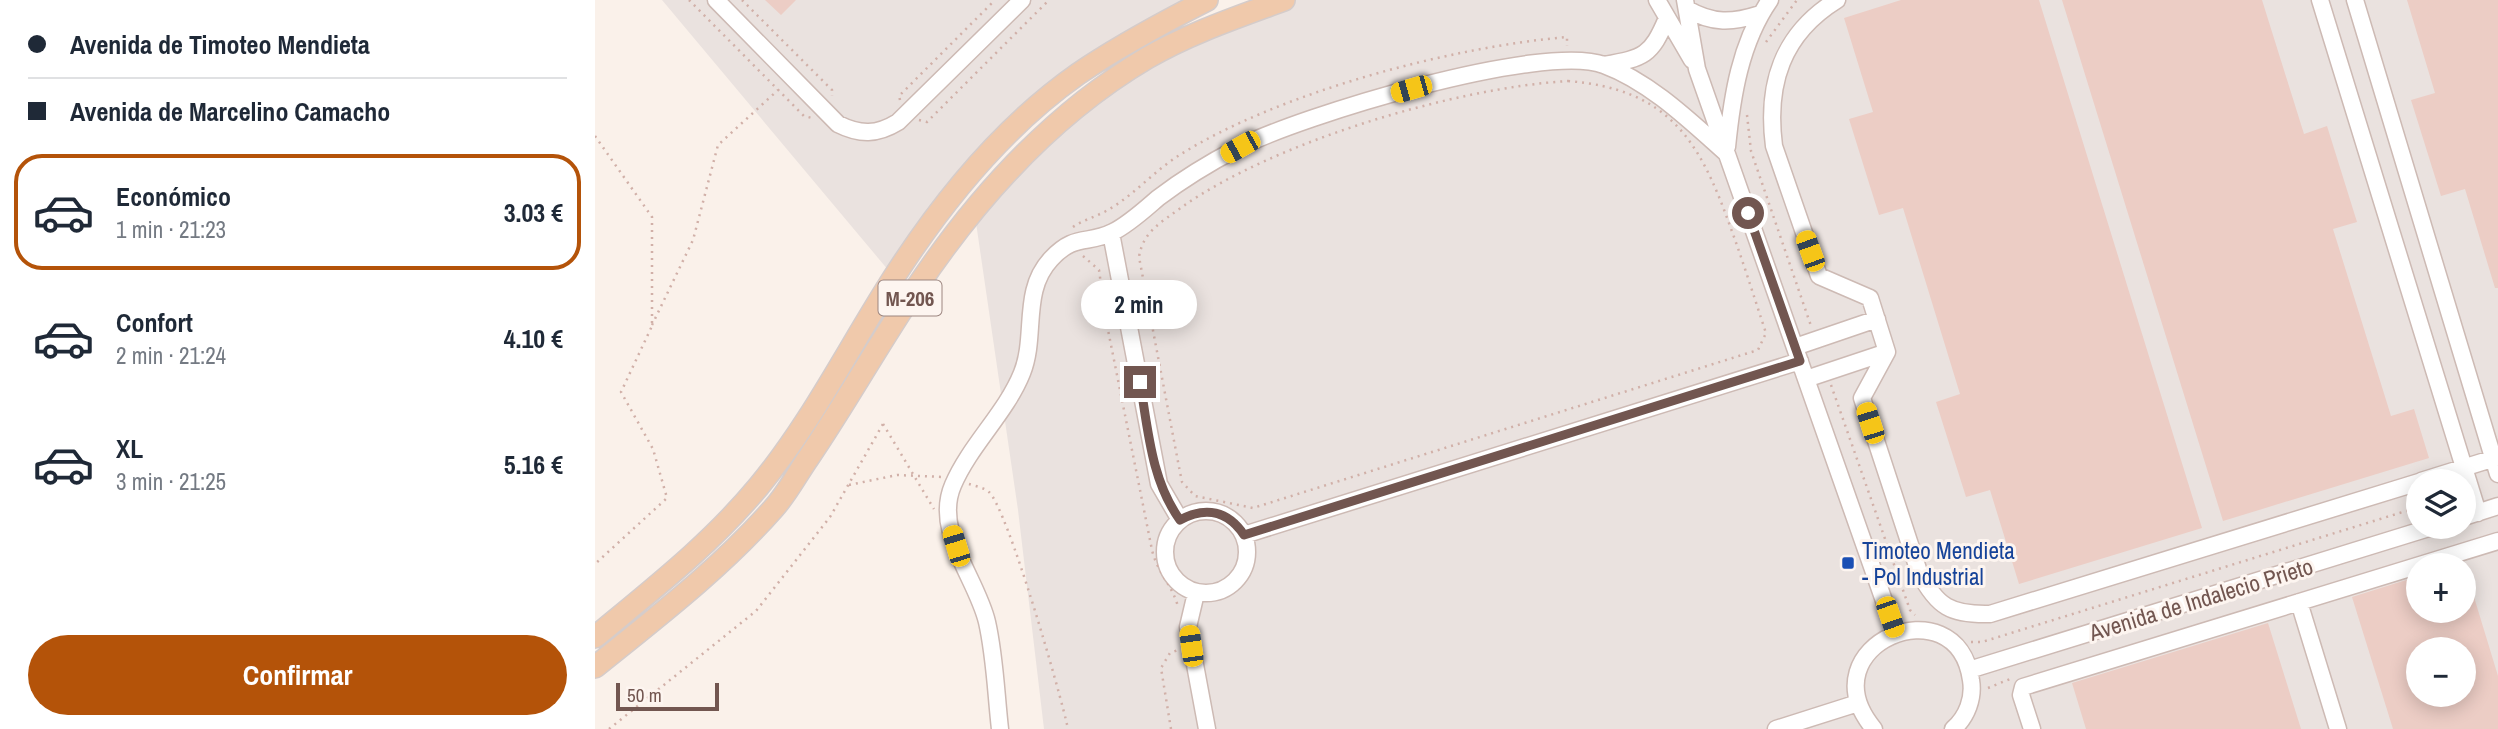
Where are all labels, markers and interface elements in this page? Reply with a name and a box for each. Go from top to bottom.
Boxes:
text: Avenida de Timoteo Mendieta [70,27,370,62]
car [1388,73,1435,105]
text: Avenida de Marcelino Camacho [70,94,390,129]
car [1217,128,1264,166]
text: Económico [116,179,231,214]
icon: car [32,181,95,244]
text: 3.03 € [504,195,563,230]
route start [1732,197,1764,229]
text: 1 min · 21:23 [116,214,226,245]
car [1793,228,1828,274]
road number: M-206 [879,280,941,316]
callout: 2 min [1082,280,1198,330]
text: 2 min [1114,289,1164,320]
text: Confort [116,305,193,340]
icon: car [32,307,95,370]
text: 4.10 € [504,321,563,356]
text: 2 min · 21:24 [116,340,226,371]
route end [1124,366,1156,398]
car [1854,400,1887,446]
text: XL [116,431,143,466]
icon: car [32,433,95,496]
text: 5.16 € [504,447,563,482]
text: 3 min · 21:25 [116,466,226,497]
map controls [2406,469,2476,707]
button: layers [2406,469,2476,539]
car [940,523,973,569]
place label: Timoteo Mendieta - Pol Industrial [1862,535,2015,592]
street label: Avenida de Indalecio Prieto [2084,550,2317,648]
button: + [2406,553,2476,623]
marker: Timoteo Mendieta - Pol Industrial [1840,555,1856,571]
car [1874,594,1907,640]
car [1178,624,1205,668]
button: Confirmar [28,635,567,715]
button: − [2406,637,2476,707]
scale bar [616,680,719,712]
text: 50 m [627,682,662,708]

